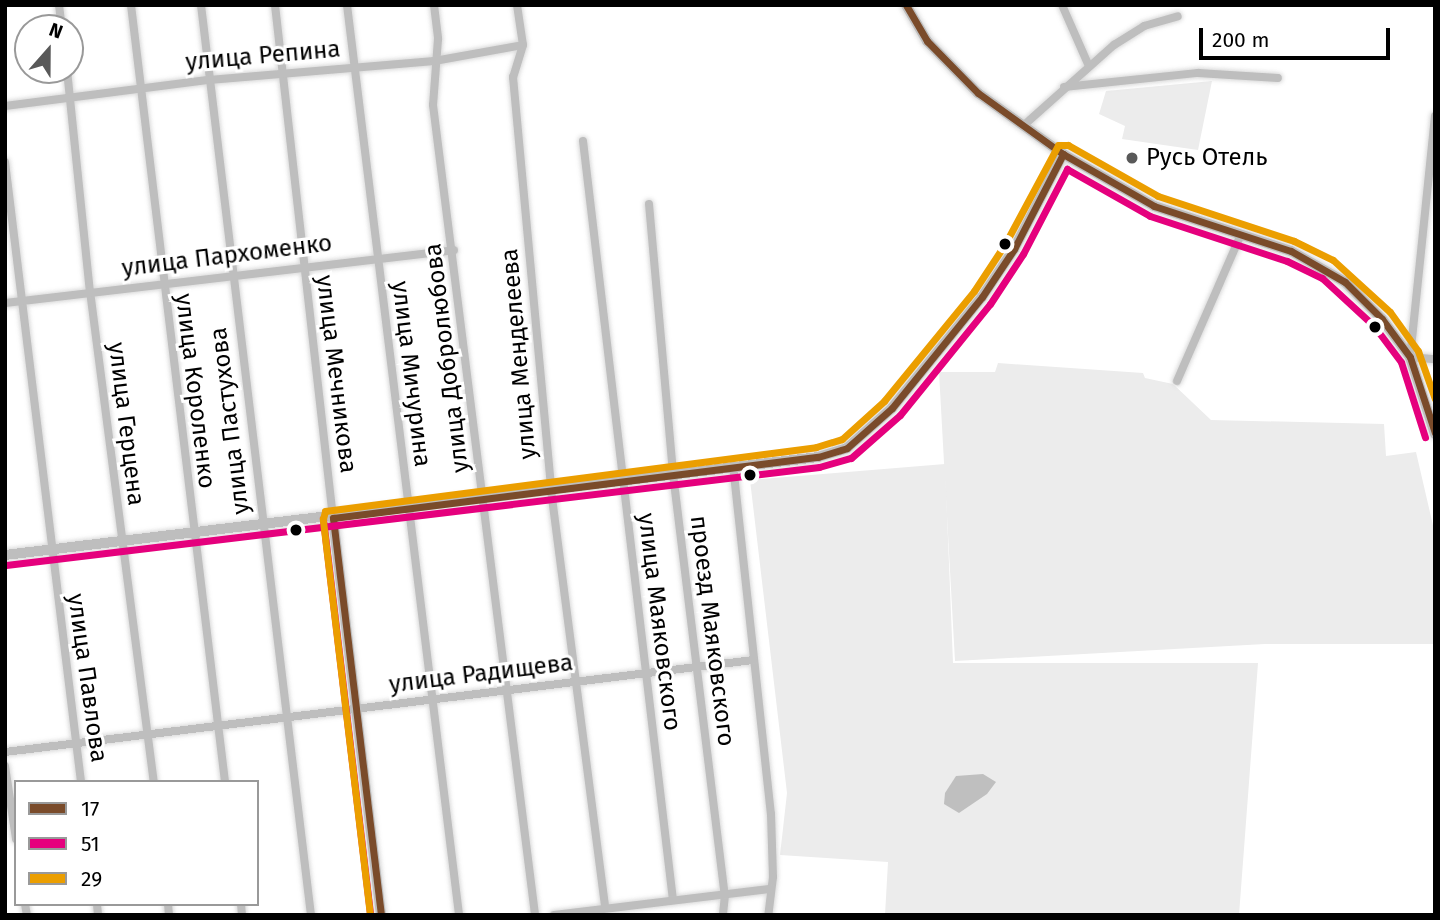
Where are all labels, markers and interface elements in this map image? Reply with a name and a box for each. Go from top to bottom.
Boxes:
north arrow [14,14,84,84]
scale bar [1202,14,1393,58]
text: N [46,18,66,44]
text: 200 m [1212,27,1269,53]
street label: улица Репина [184,35,342,77]
place label: Русь Отель [1146,144,1268,172]
marker: Русь Отель [1124,150,1140,166]
street label: улица Пархоменко [120,229,334,283]
unlabelled marker [998,237,1012,251]
street label: улица Добролюбова [419,242,475,474]
street label: улица Менделеева [495,247,543,461]
street label: улица Мечникова [310,273,362,475]
street label: улица Мичурина [385,279,437,469]
street label: улица Короленко [169,292,221,490]
unlabelled marker [1368,320,1382,334]
street label: улица Пастухова [204,326,256,516]
street label: улица Герцена [102,341,150,507]
unlabelled marker [743,468,757,482]
street label: улица Маяковского [631,511,687,733]
street label: проезд Маяковского [684,514,740,748]
unlabelled marker [289,523,303,537]
street label: улица Павлова [61,592,113,764]
street label: улица Радищева [387,648,575,700]
legend [14,780,259,906]
text: 17 [81,796,99,822]
text: 51 [81,831,100,857]
text: 29 [81,866,102,892]

